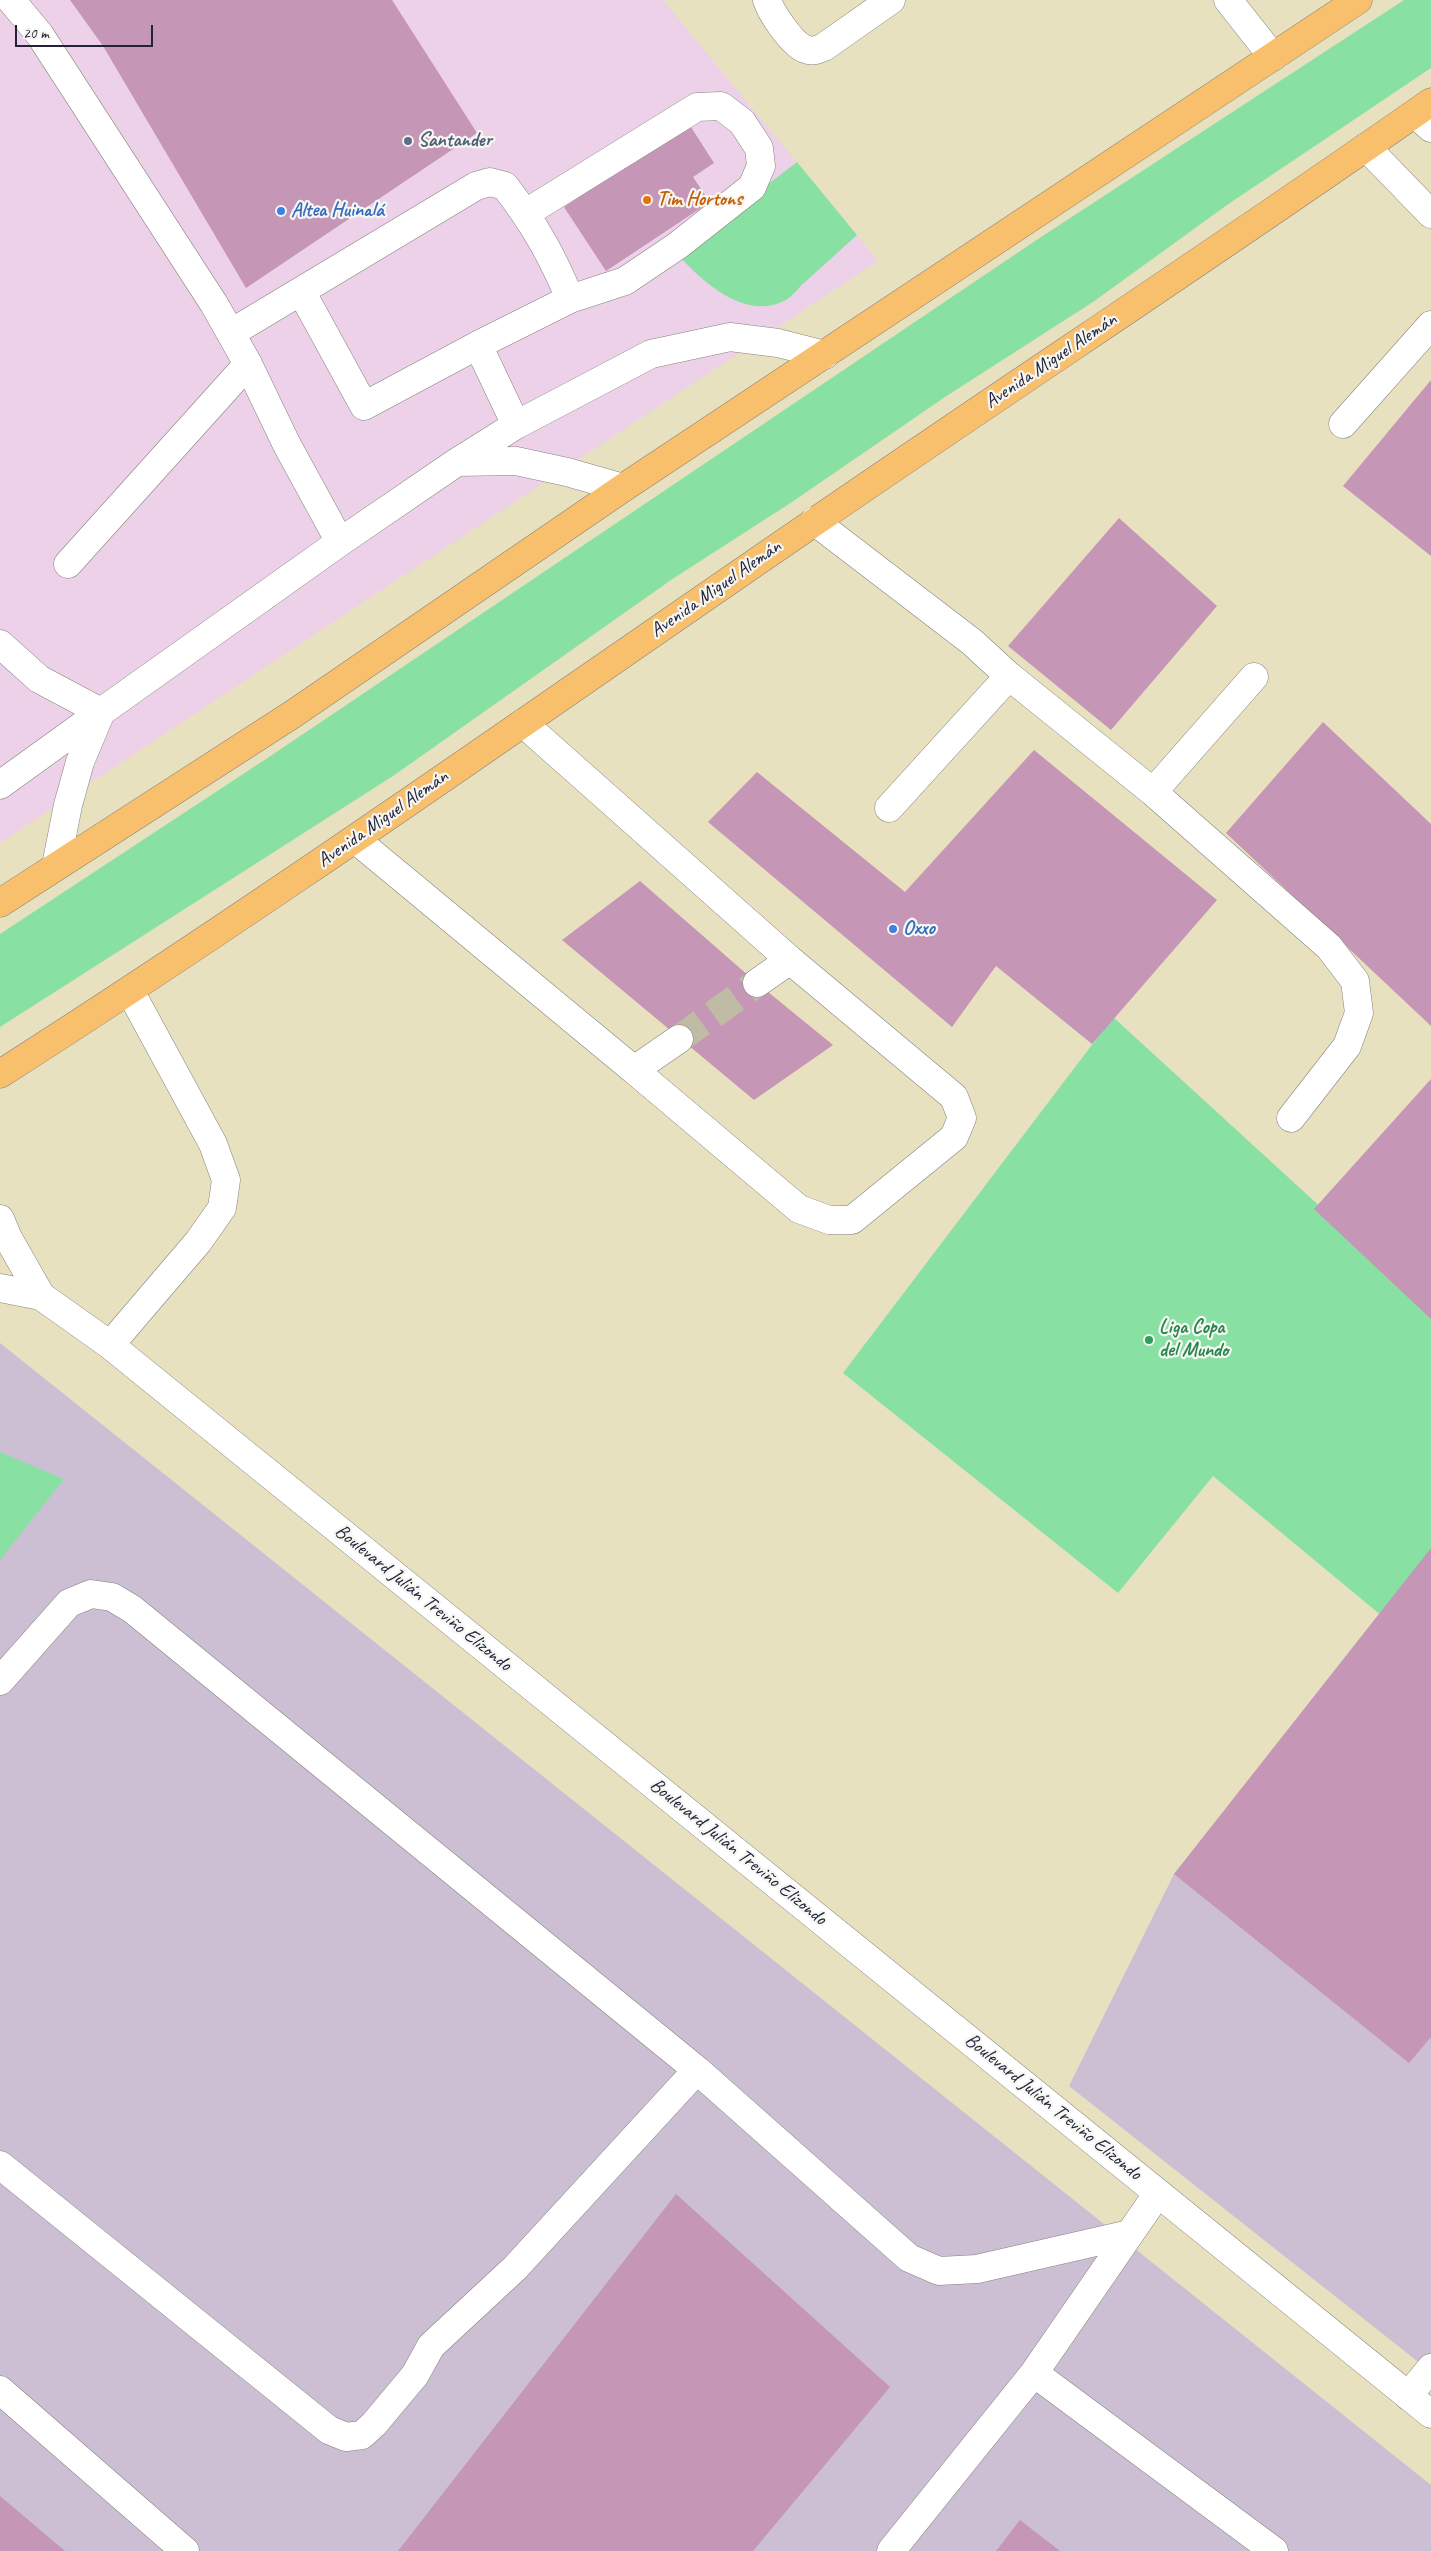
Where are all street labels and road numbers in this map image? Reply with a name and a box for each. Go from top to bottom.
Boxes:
street label: Avenida Miguel Alemán [980,308,1122,414]
street label: Avenida Miguel Alemán [646,535,786,643]
street label: Avenida Miguel Alemán [313,765,453,873]
street label: Boulevard Julián Treviño Elizondo [330,1519,516,1677]
street label: Boulevard Julián Treviño Elizondo [645,1773,831,1931]
street label: Boulevard Julián Treviño Elizondo [960,2028,1146,2186]

